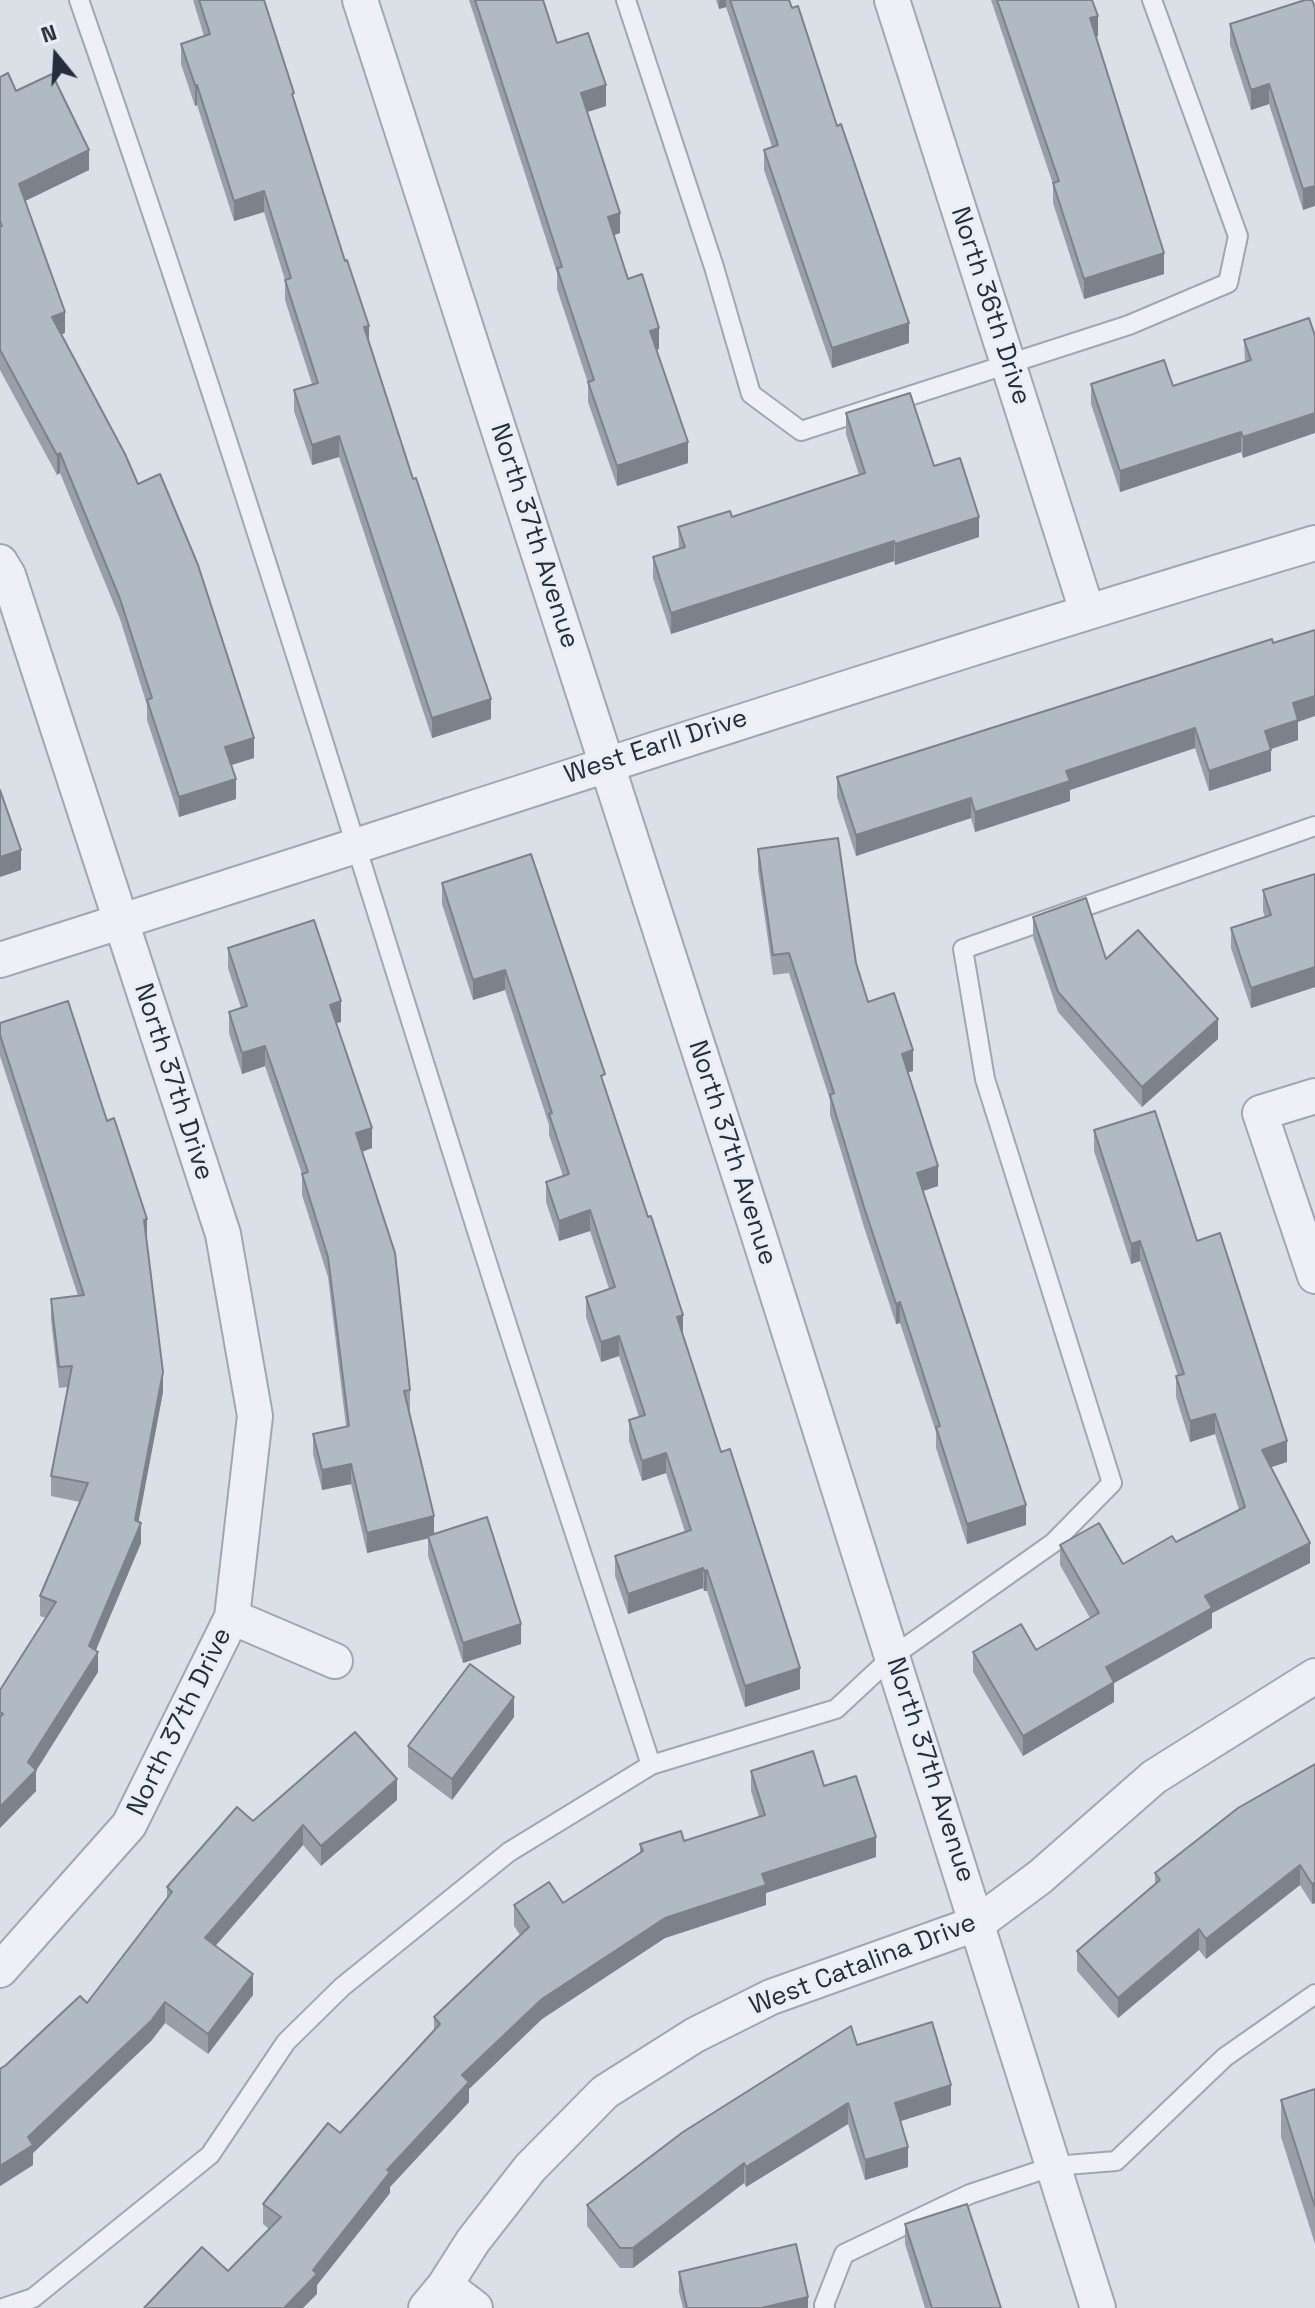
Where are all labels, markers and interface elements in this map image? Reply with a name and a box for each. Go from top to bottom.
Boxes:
north arrow [16,16,96,96]
text: N [37,18,60,49]
street label: North 36th Drive [943,203,1037,409]
street label: North 37th Avenue [483,420,585,652]
street label: West Earll Drive [560,703,752,791]
street label: North 37th Drive [126,980,220,1184]
street label: North 37th Avenue [681,1037,783,1269]
street label: North 37th Drive [121,1623,239,1821]
street label: North 37th Avenue [879,1654,981,1886]
street label: West Catalina Drive [745,1907,981,2023]

